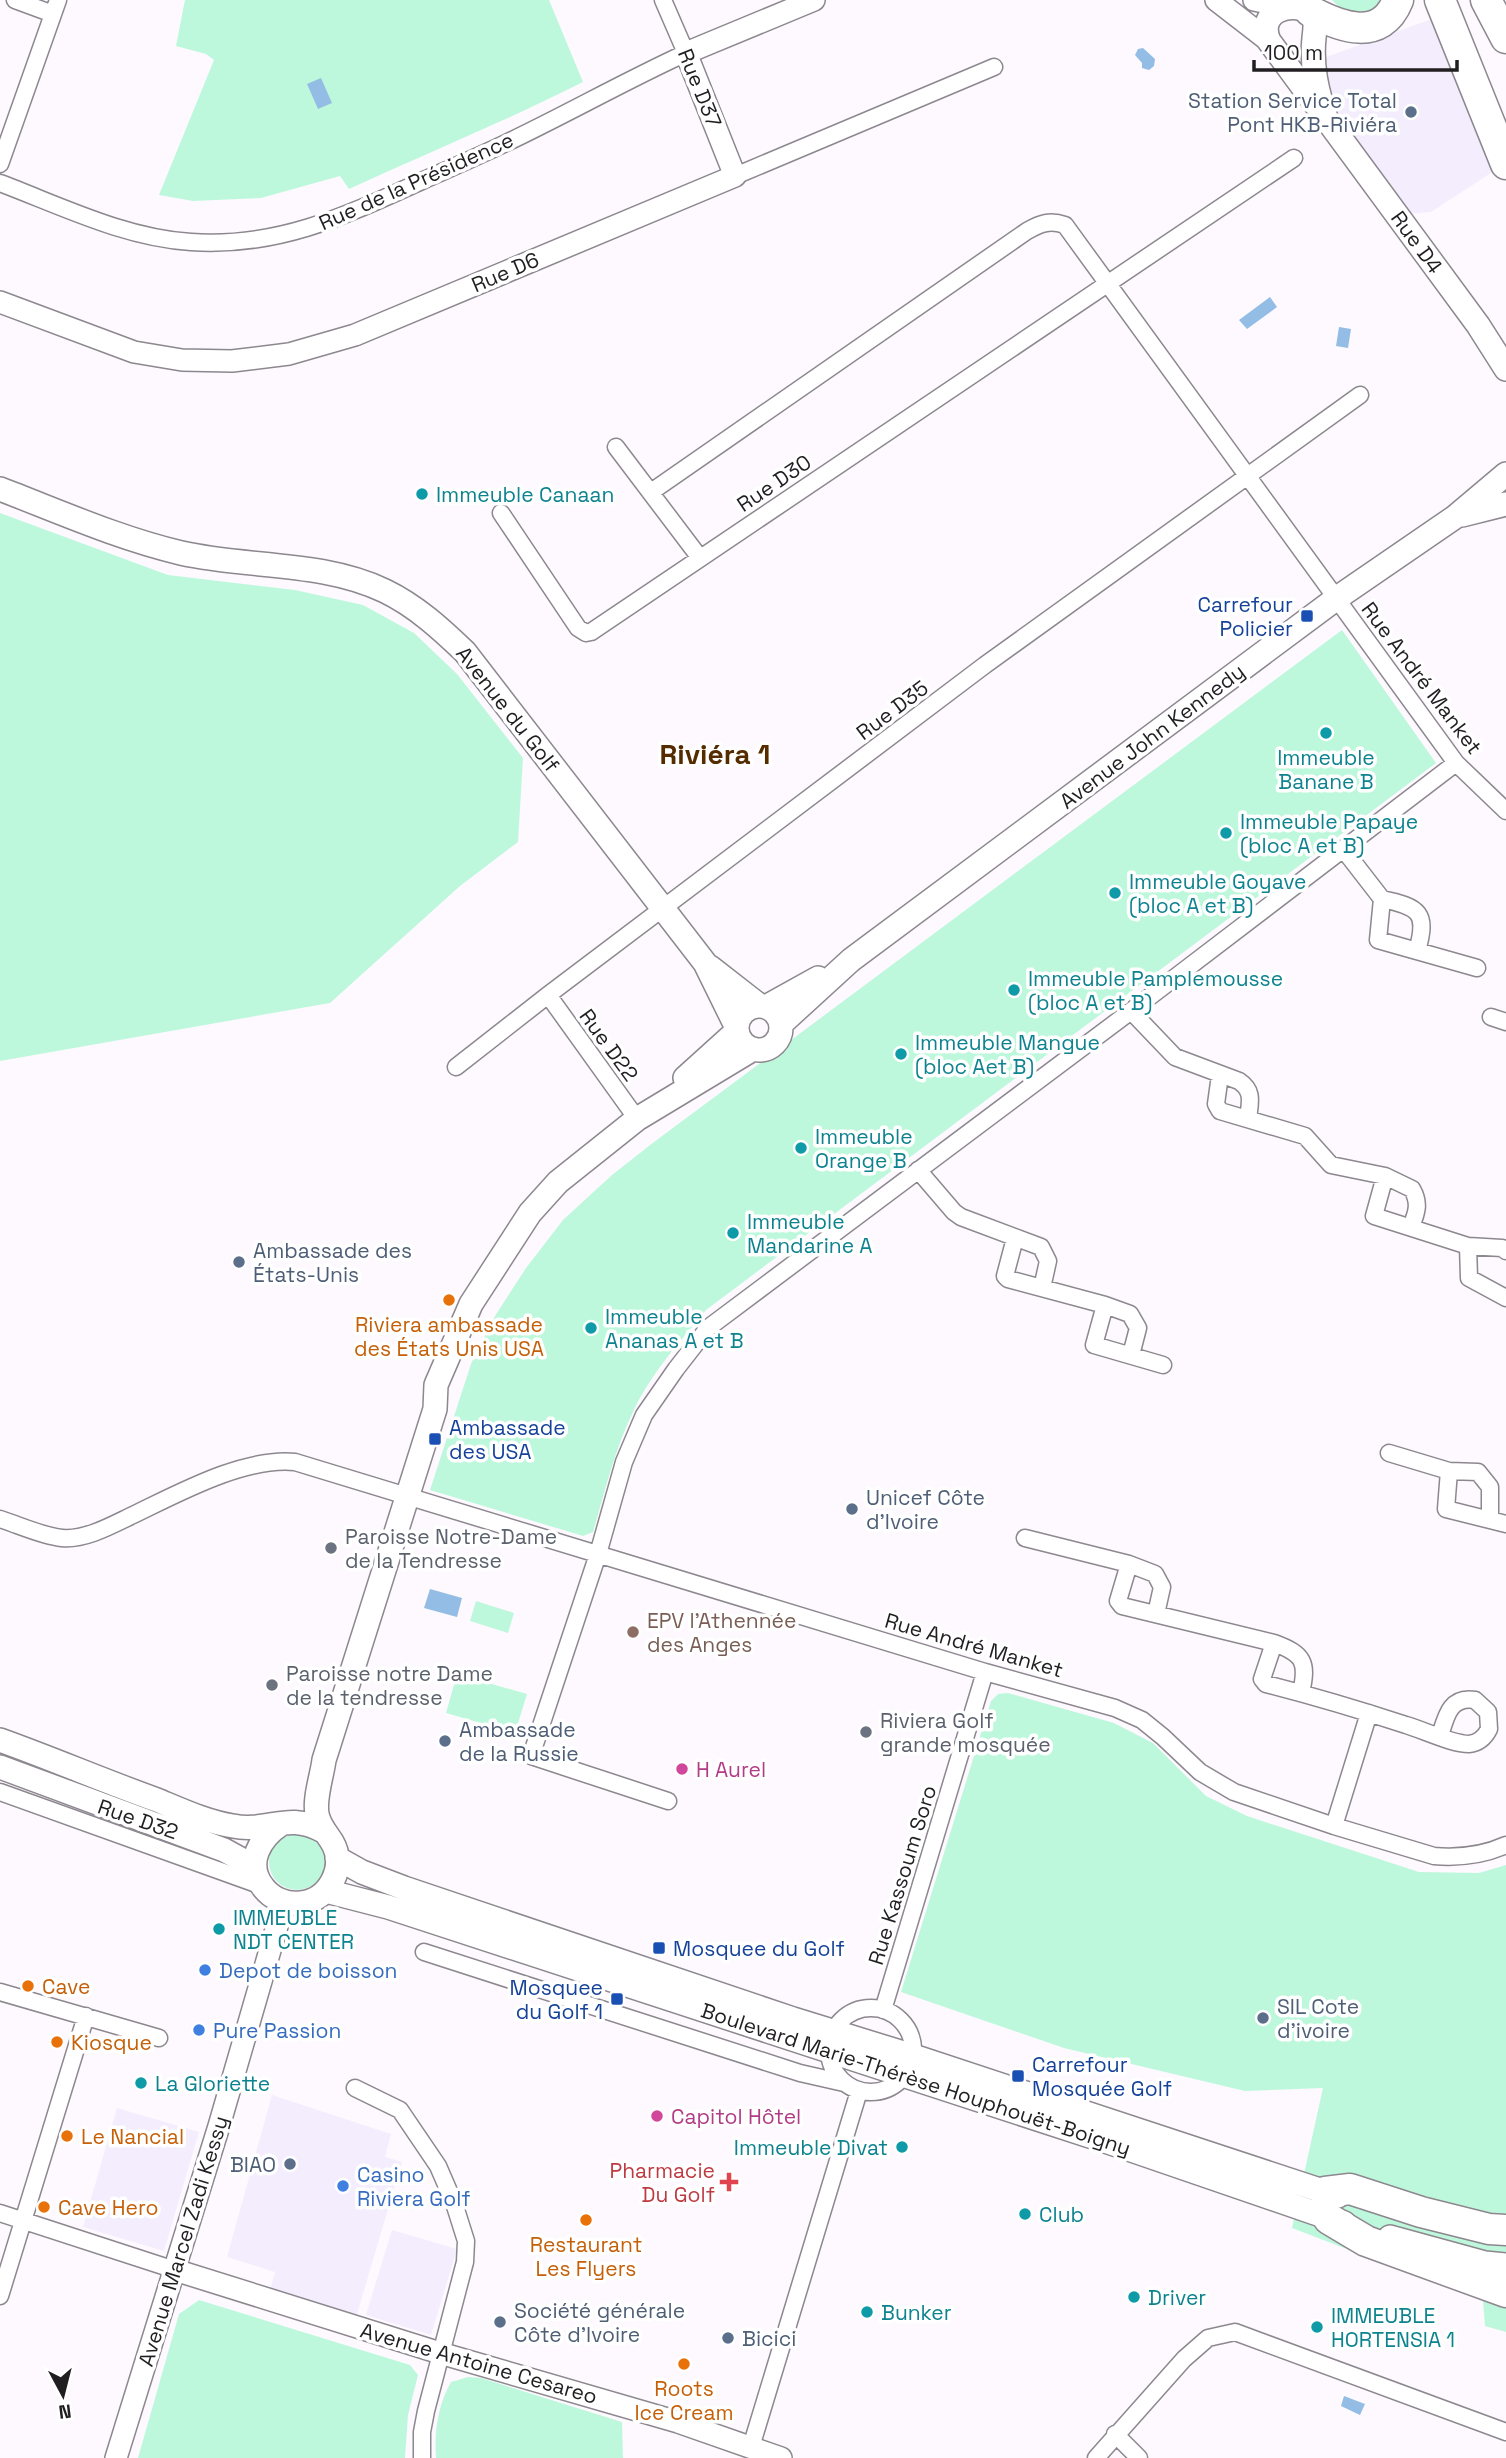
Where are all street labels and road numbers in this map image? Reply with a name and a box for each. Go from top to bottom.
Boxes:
street label: Rue D37 [672,45,728,131]
street label: Rue de la Présidence [314,126,518,236]
street label: Rue D4 [1385,205,1449,279]
street label: Rue D6 [467,246,543,298]
street label: Rue D30 [732,448,816,518]
street label: Rue André Manket [1356,596,1488,760]
street label: Avenue du Golf [450,641,566,777]
street label: Avenue John Kennedy [1054,658,1250,814]
street label: Rue D35 [851,674,933,746]
street label: Rue D22 [574,1003,644,1087]
street label: Rue André Manket [882,1607,1066,1683]
street label: Rue Kassoum Soro [862,1782,942,1968]
street label: Rue D32 [94,1793,182,1845]
street label: Boulevard Marie-Thérèse Houphouët-Boigny [698,1997,1134,2161]
street label: Avenue Marcel Zadi Kessy [132,2112,234,2370]
street label: Avenue Antoine Cesareo [357,2316,601,2410]

